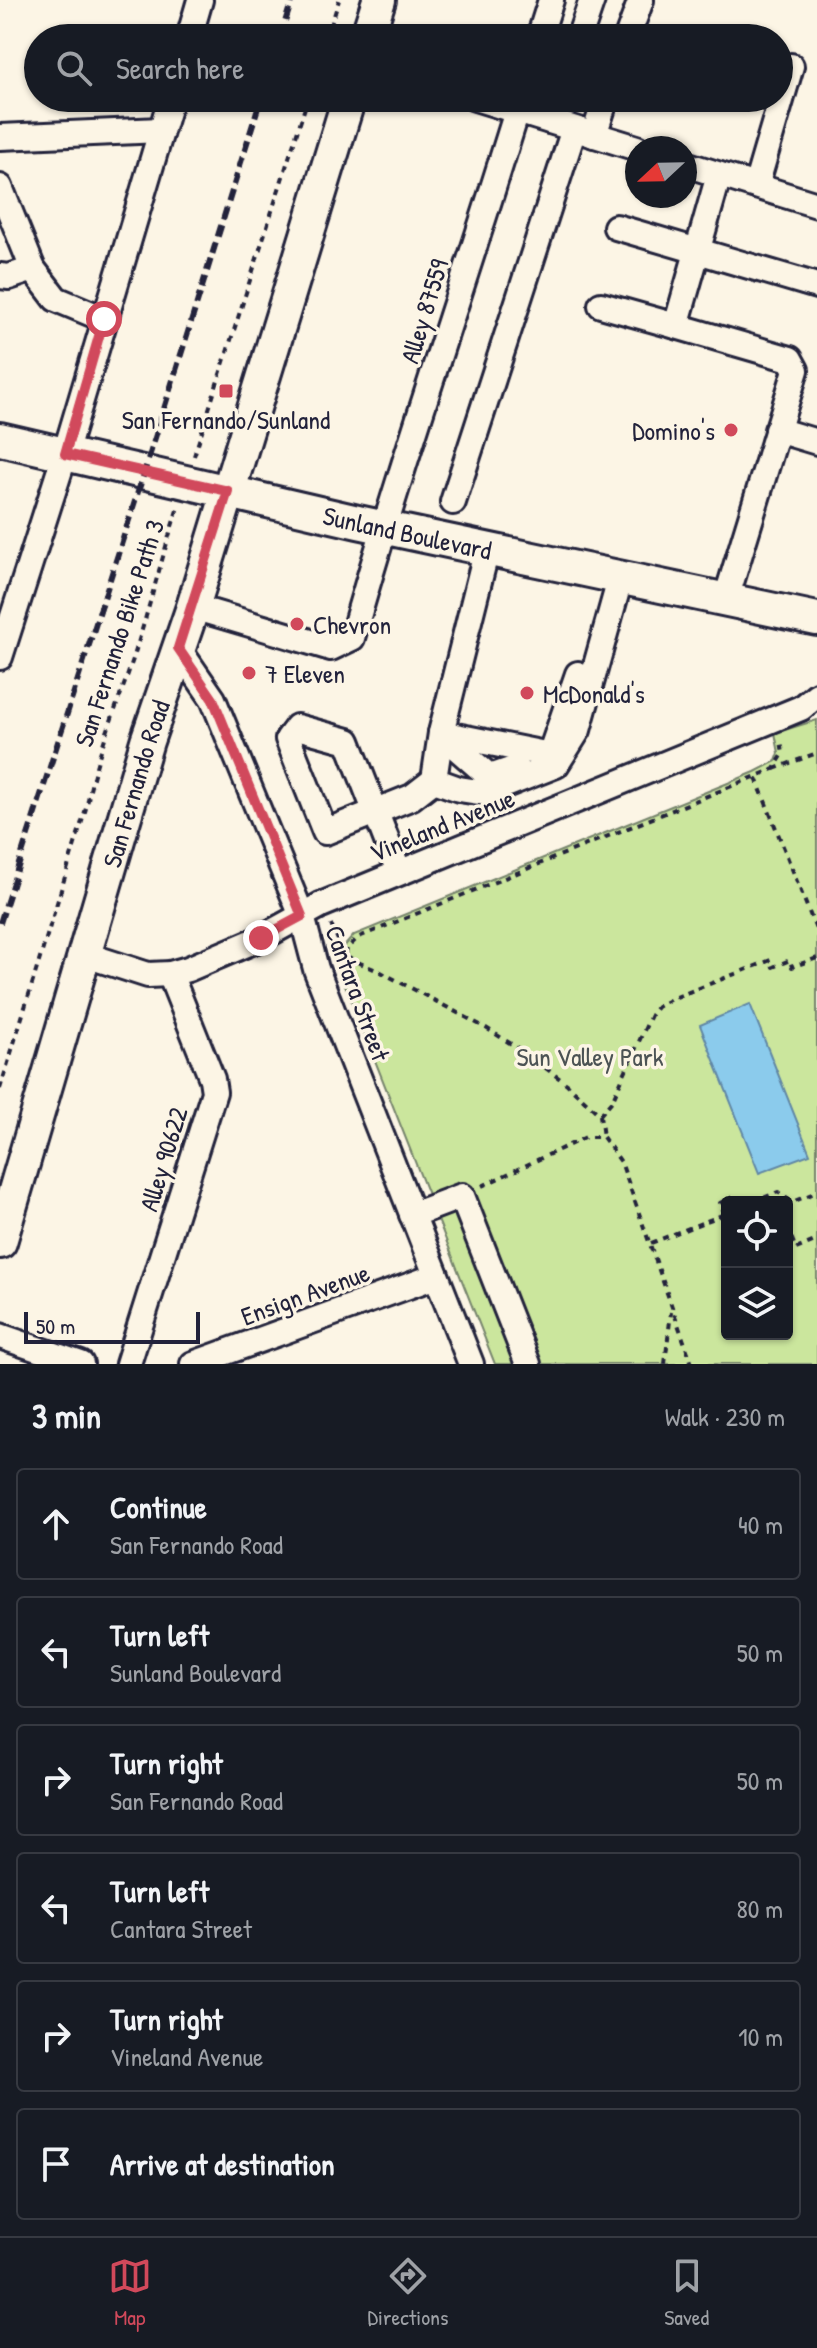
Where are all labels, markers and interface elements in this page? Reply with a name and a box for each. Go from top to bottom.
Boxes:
search box [24,24,793,112]
icon: search [52,46,96,90]
text: Search here [116,48,244,88]
north arrow [625,136,697,208]
street label: Alley 87559 [392,255,456,367]
route start [86,301,122,337]
marker: San Fernando/Sunland [217,382,235,400]
place label: San Fernando/Sunland [122,402,330,437]
place label: Domino's [632,413,715,448]
marker: Domino's [722,421,740,439]
street label: Sunland Boulevard [320,497,495,567]
street label: San Fernando Bike Path 3 [66,515,172,751]
place label: Chevron [313,607,391,642]
marker: Chevron [288,615,306,633]
place label: 7 Eleven [265,656,345,691]
marker: 7 Eleven [240,664,258,682]
place label: McDonald's [543,676,645,711]
marker: McDonald's [518,684,536,702]
street label: San Fernando Road [93,695,177,871]
street label: Vineland Avenue [364,780,520,870]
route end [243,920,279,956]
street label: Cantara Street [317,920,399,1067]
park label: Sun Valley Park [517,1039,664,1074]
street label: Alley 90622 [131,1103,195,1215]
map controls [721,1196,793,1340]
button: locate [721,1196,793,1268]
street label: Ensign Avenue [236,1255,374,1333]
button: layers [721,1268,793,1340]
scale bar [24,1308,200,1344]
text: 50 m [36,1311,75,1341]
text: 3 min [32,1393,101,1439]
text: Walk · 230 m [665,1399,785,1434]
text: Continue [110,1487,207,1527]
icon: ahead [34,1502,78,1546]
text: 40 m [738,1507,783,1542]
text: San Fernando Road [110,1527,283,1562]
text: Turn left [110,1615,209,1655]
icon: left [34,1630,78,1674]
text: 50 m [737,1635,783,1670]
text: Sunland Boulevard [110,1655,281,1690]
text: Turn right [110,1743,223,1783]
icon: right [34,1758,78,1802]
text: 50 m [737,1763,783,1798]
text: San Fernando Road [110,1783,283,1818]
text: Turn left [110,1871,209,1911]
icon: left [34,1886,78,1930]
text: 80 m [736,1891,783,1926]
text: Cantara Street [110,1911,252,1946]
text: Turn right [110,1999,223,2039]
icon: right [34,2014,78,2058]
text: 10 m [738,2019,783,2054]
text: Vineland Avenue [110,2039,263,2074]
icon: arrive [34,2142,78,2186]
text: Arrive at destination [110,2144,335,2184]
tab: Map [108,2254,152,2332]
tab: Directions [368,2254,449,2332]
tab: Saved [664,2254,709,2332]

